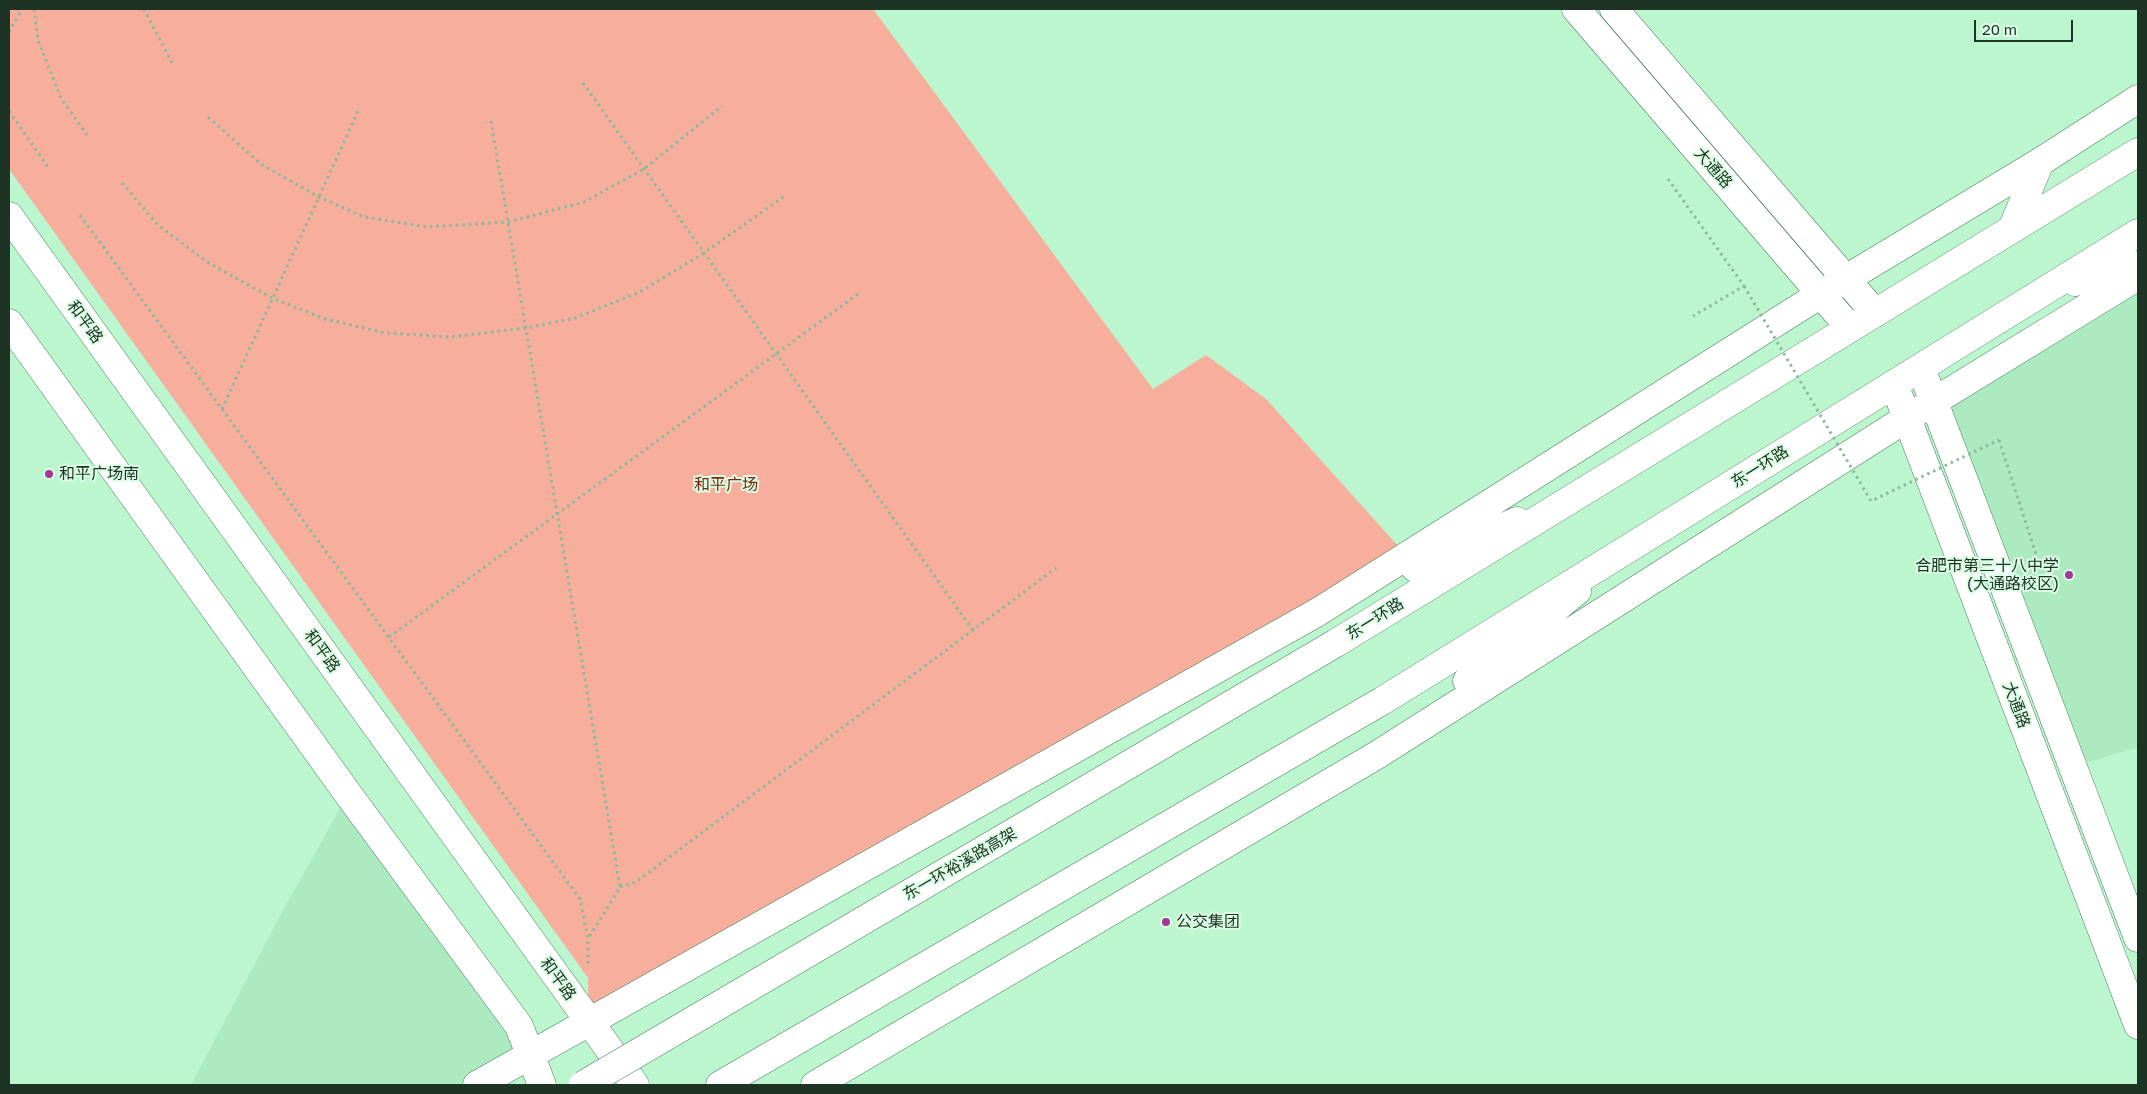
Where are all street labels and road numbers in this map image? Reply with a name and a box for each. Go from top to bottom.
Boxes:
street label: 大通路 [1690,144,1736,192]
street label: 和平路 [63,297,107,347]
street label: 东一环路 [1728,442,1792,492]
street label: 东一环路 [1343,594,1407,644]
street label: 和平路 [300,626,344,676]
street label: 大通路 [1998,679,2034,731]
street label: 东一环裕溪路高架 [900,824,1020,904]
street label: 和平路 [536,954,580,1004]

